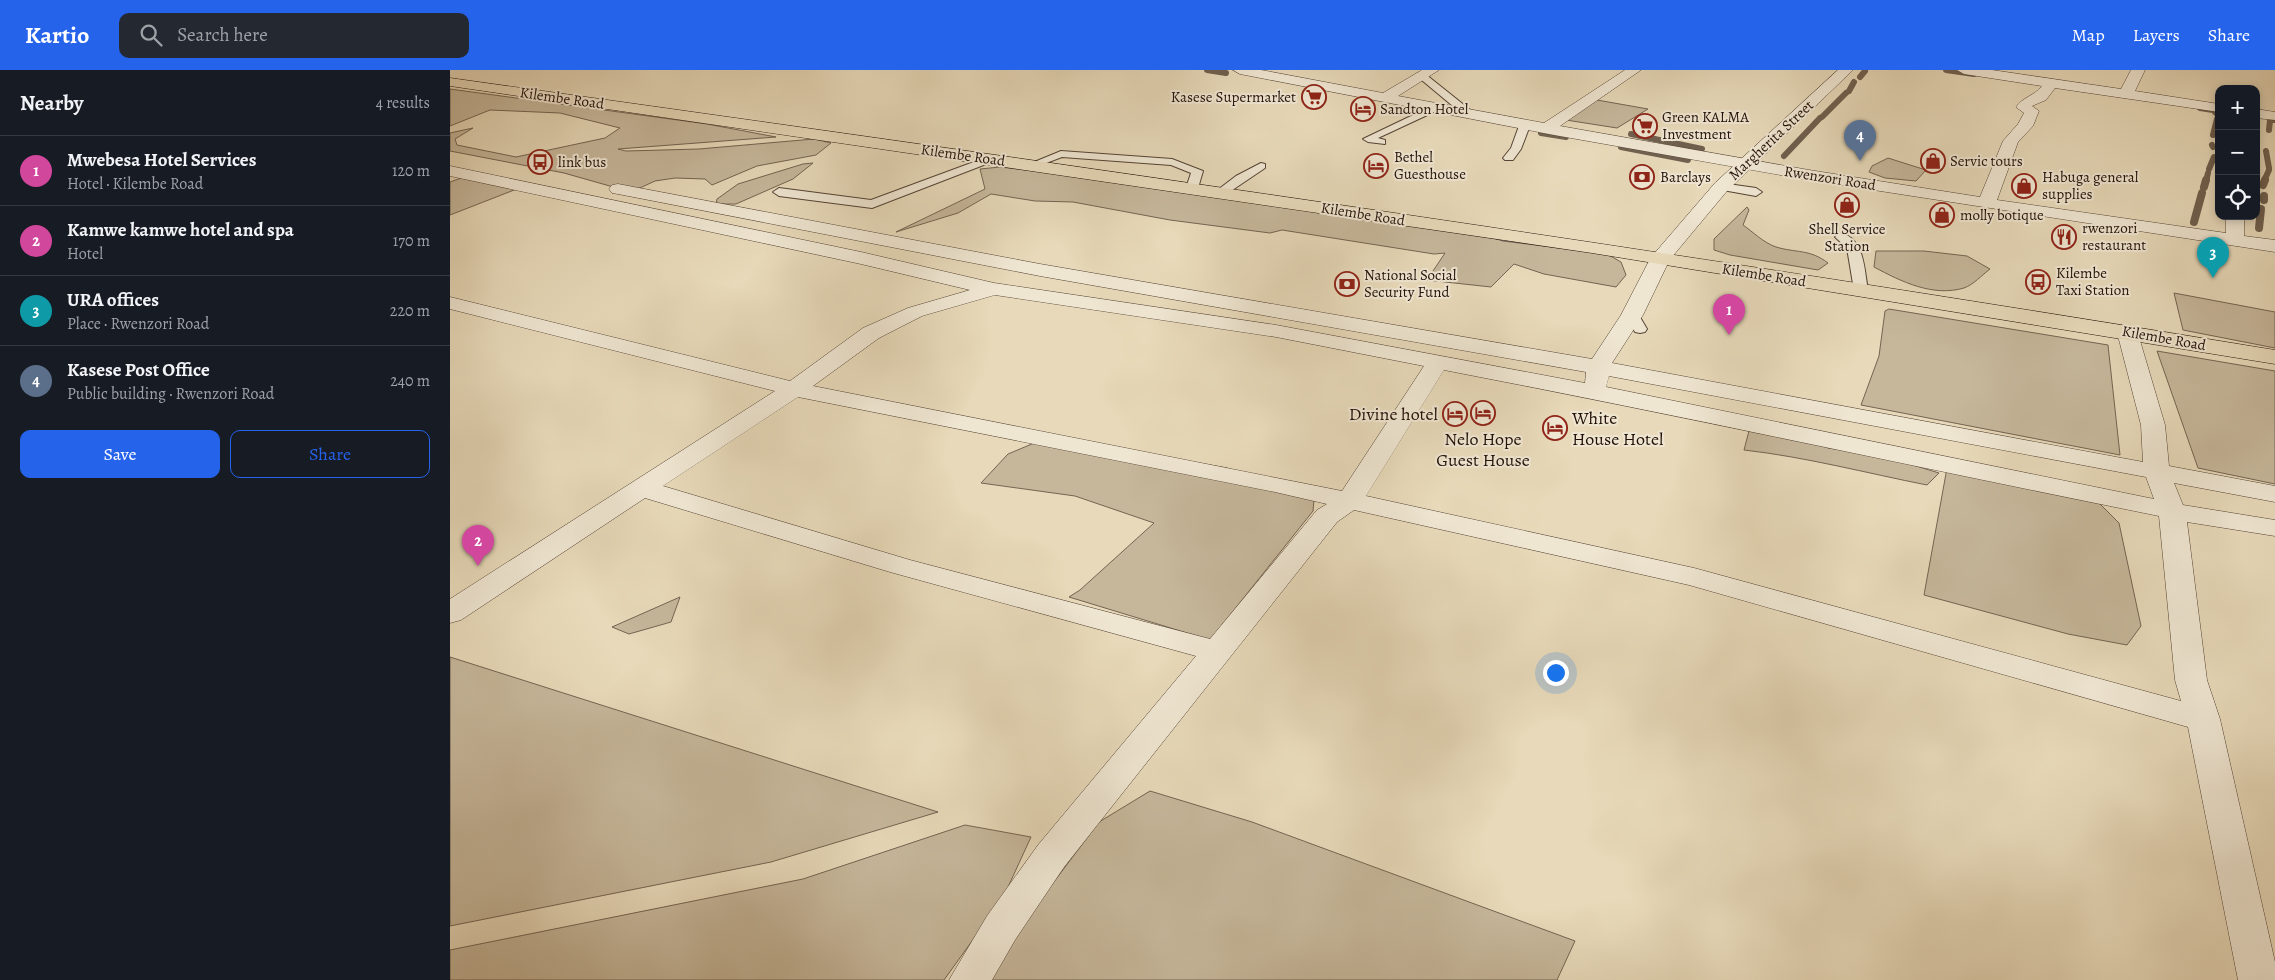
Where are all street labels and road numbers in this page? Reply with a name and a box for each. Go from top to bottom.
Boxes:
street label: Kilembe Road [518,82,606,114]
street label: Margherita Street [1724,95,1818,185]
street label: Kilembe Road [919,139,1007,171]
street label: Rwenzori Road [1783,161,1878,195]
street label: Kilembe Road [1319,197,1407,231]
street label: Kilembe Road [1720,258,1808,292]
street label: Kilembe Road [2120,321,2209,355]

